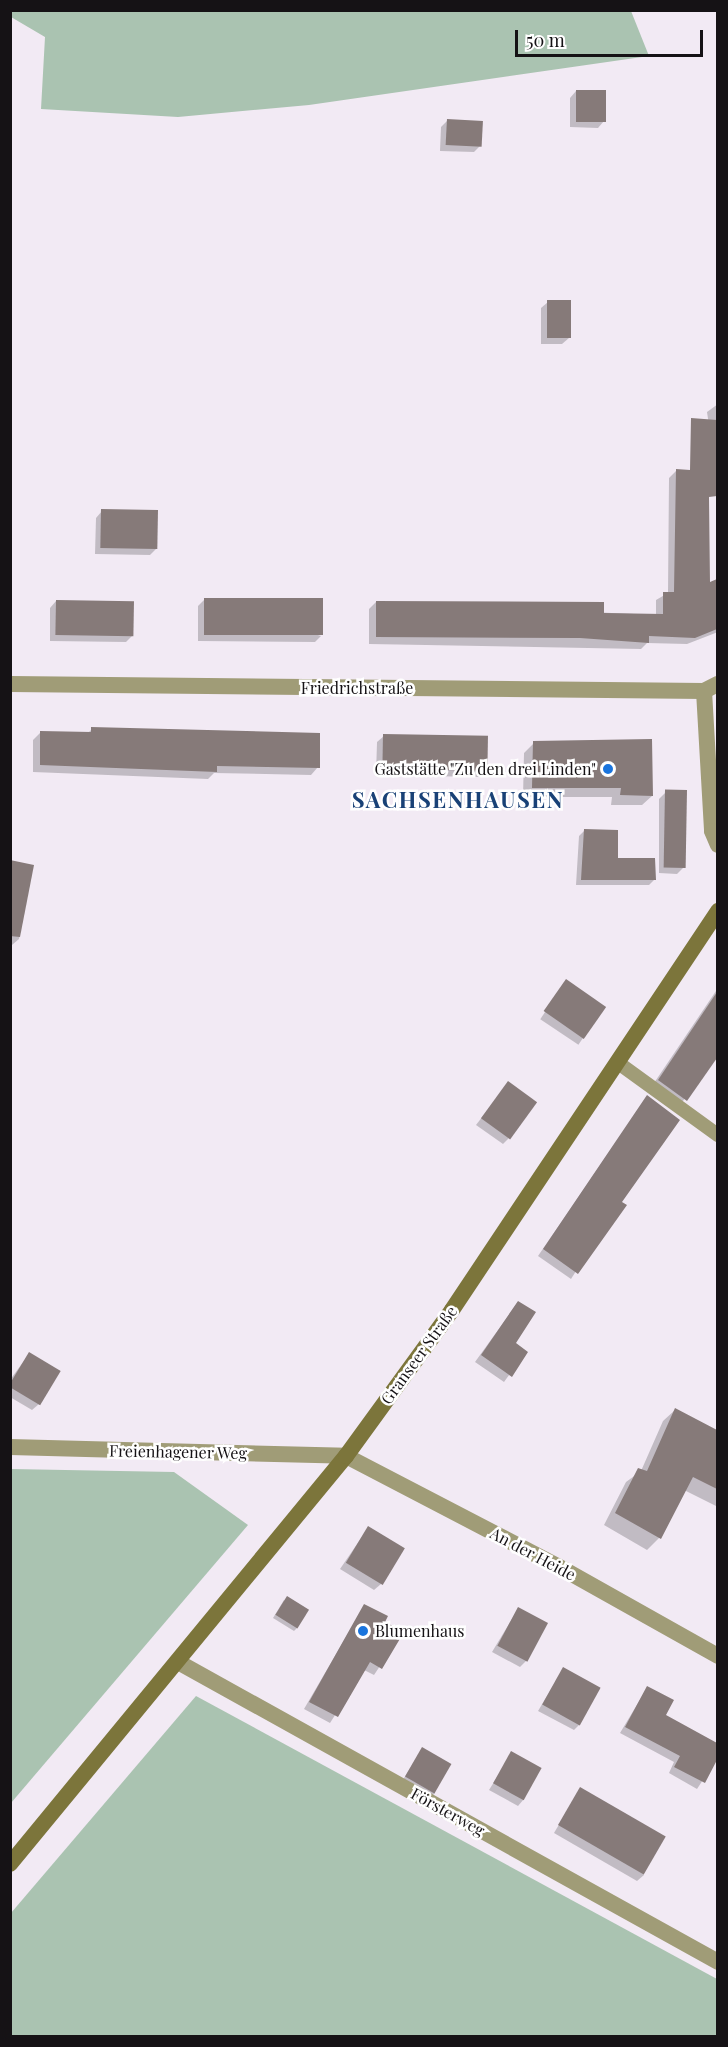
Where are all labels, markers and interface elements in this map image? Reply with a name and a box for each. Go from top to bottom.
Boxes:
scale bar [518,18,706,56]
text: 50 m [526,28,565,52]
street label: Friedrichstraße [301,678,413,698]
place label: Gaststätte "Zu den drei Linden" [374,759,596,779]
marker: Gaststätte "Zu den drei Linden" [601,762,615,776]
district label: SACHSENHAUSEN [352,787,564,813]
street label: Granseer Straße [377,1302,461,1408]
street label: Freienhagener Weg [108,1441,248,1463]
street label: An der Heide [487,1523,579,1585]
place label: Blumenhaus [375,1621,464,1641]
marker: Blumenhaus [356,1624,370,1638]
street label: Försterweg [408,1784,488,1840]

